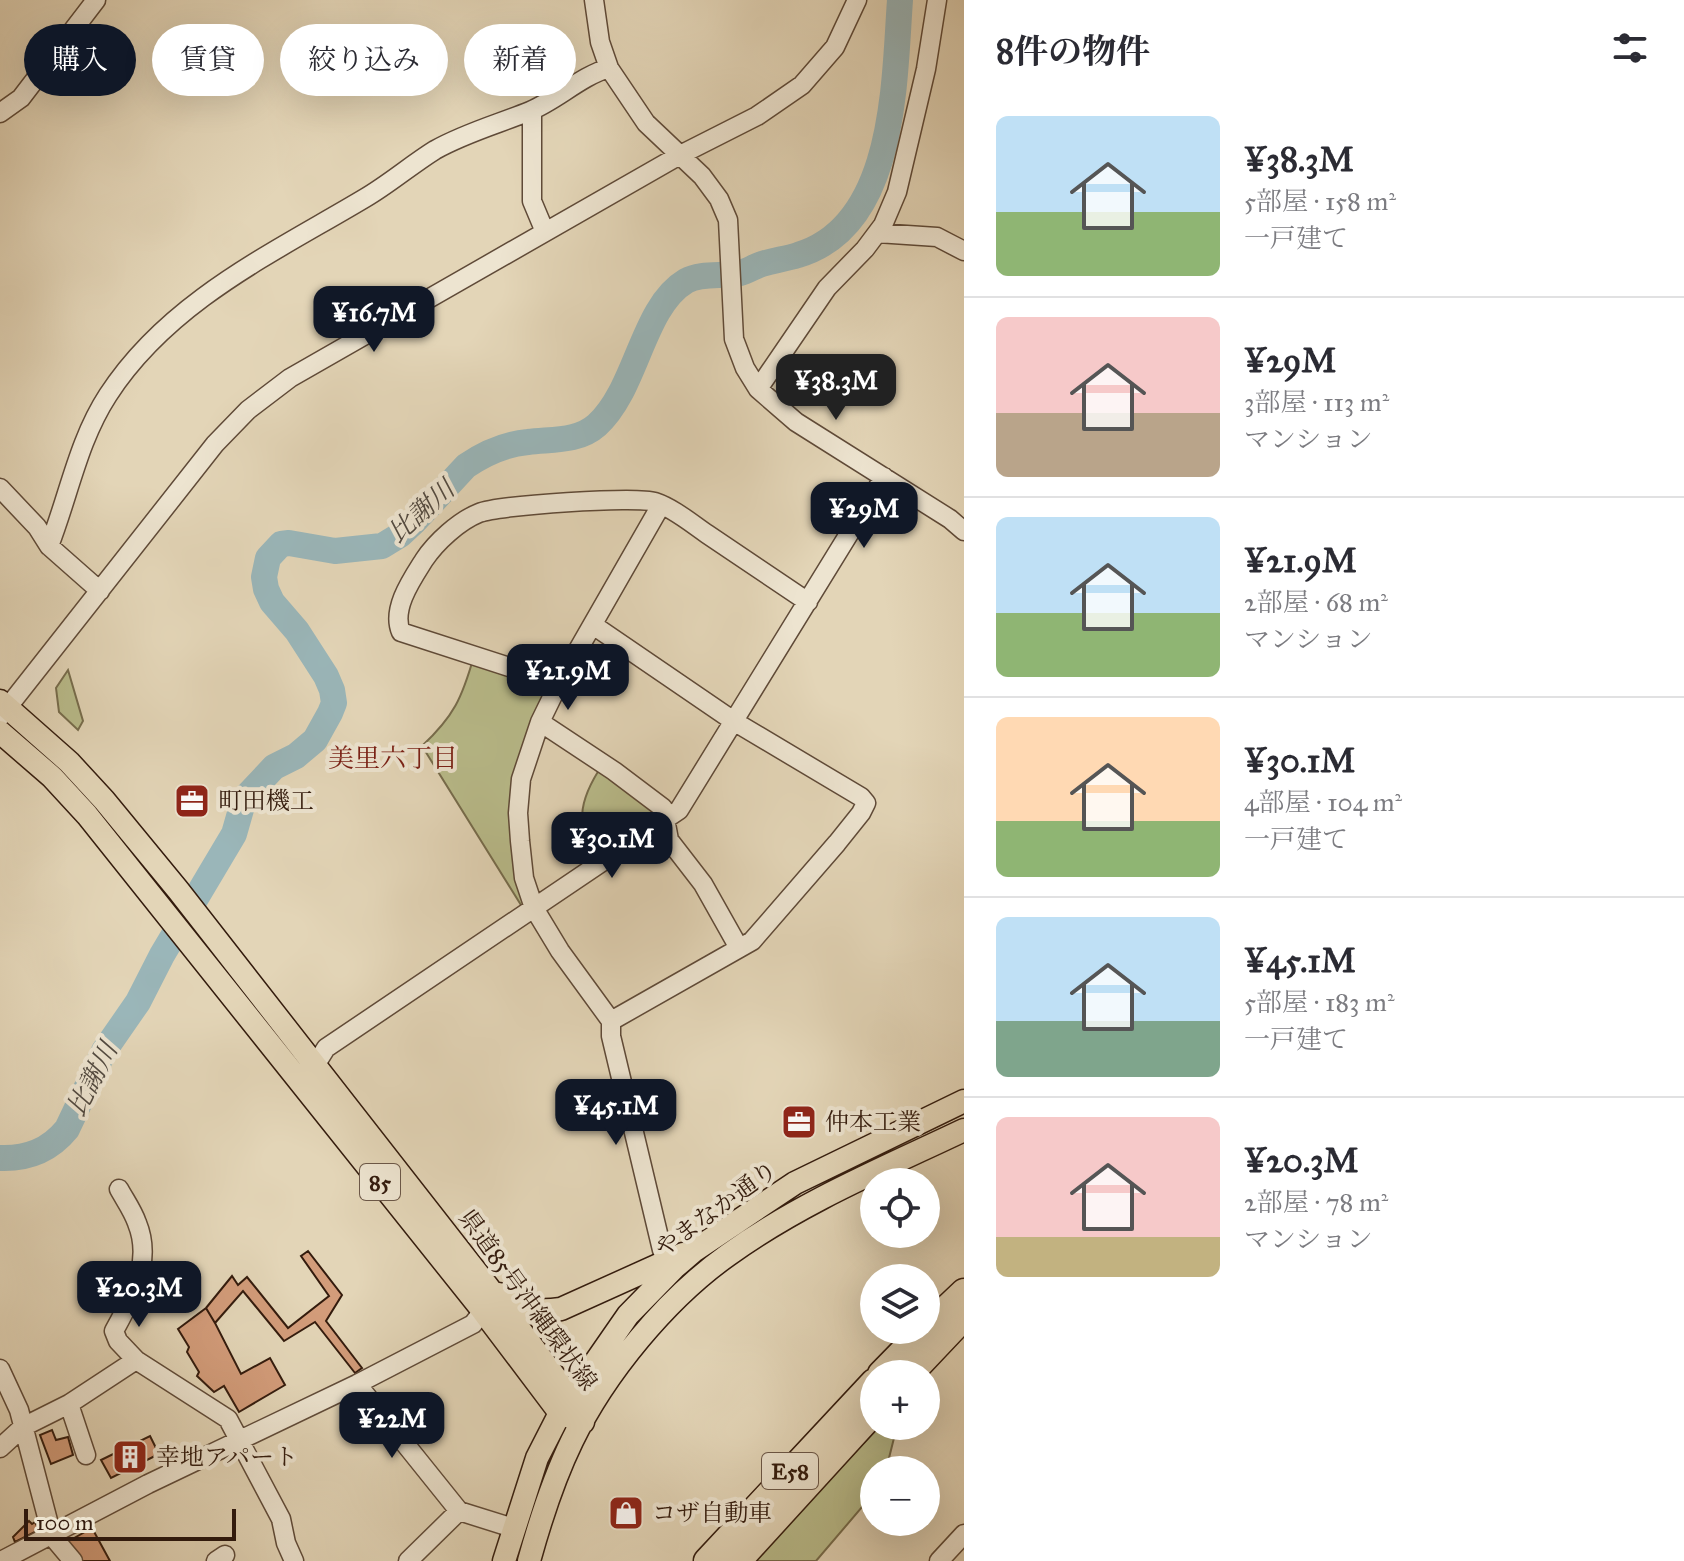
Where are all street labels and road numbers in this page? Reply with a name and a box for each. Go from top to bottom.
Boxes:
street label: やまなか通り [649,1155,783,1263]
road number: 85 [360,1164,400,1200]
street label: 県道85号沖縄環状線 [452,1204,604,1396]
road number: E58 [762,1453,818,1489]

